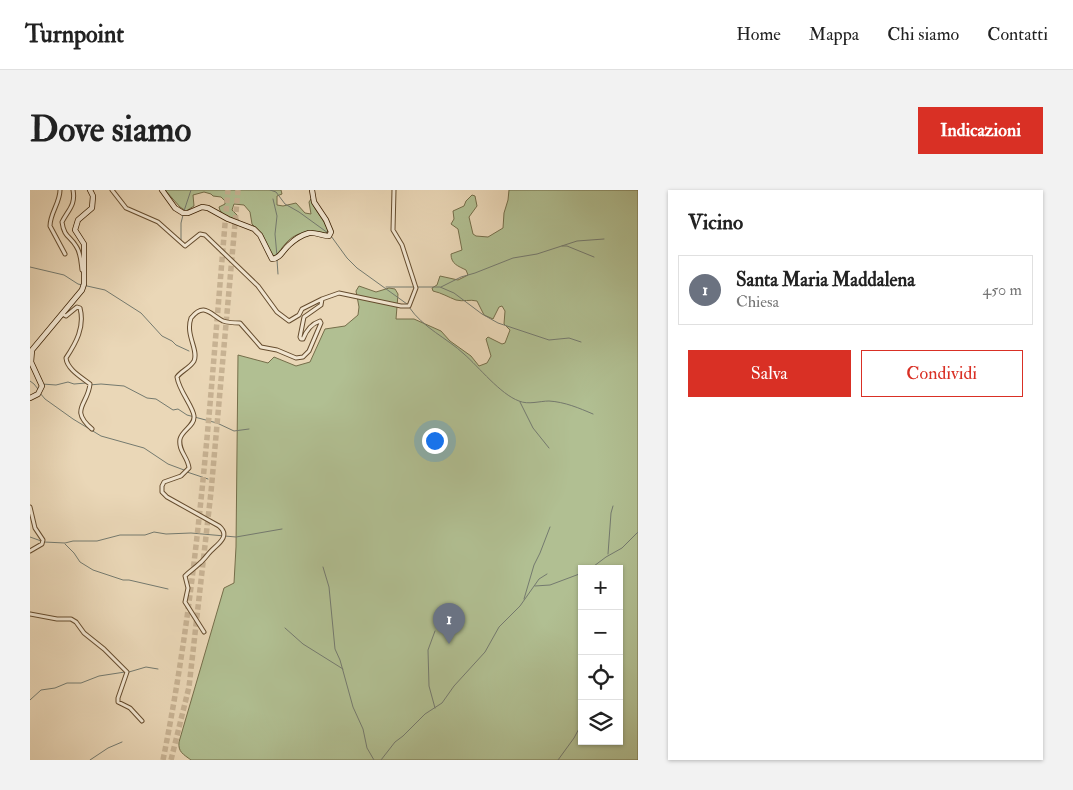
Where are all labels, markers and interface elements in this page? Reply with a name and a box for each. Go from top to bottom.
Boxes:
text: Turnpoint [25,19,124,50]
text: Home [736,23,781,46]
text: Mappa [809,23,859,46]
text: Chi siamo [887,23,959,46]
text: Contatti [987,23,1048,46]
button: Indicazioni [918,107,1043,154]
text: Dove siamo [30,108,191,152]
text: Vicino [688,209,743,236]
text: Santa Maria Maddalena [736,268,915,292]
text: 1 [702,280,708,300]
text: 450 m [983,280,1022,300]
text: Chiesa [736,292,779,312]
button: Salva [688,350,851,397]
button: Condividi [861,350,1023,397]
your location [422,428,448,454]
map controls [578,565,623,745]
button: + [578,565,623,610]
pin: 1 [433,603,465,644]
button: − [578,610,623,655]
button: locate [578,655,623,700]
button: layers [578,700,623,745]

